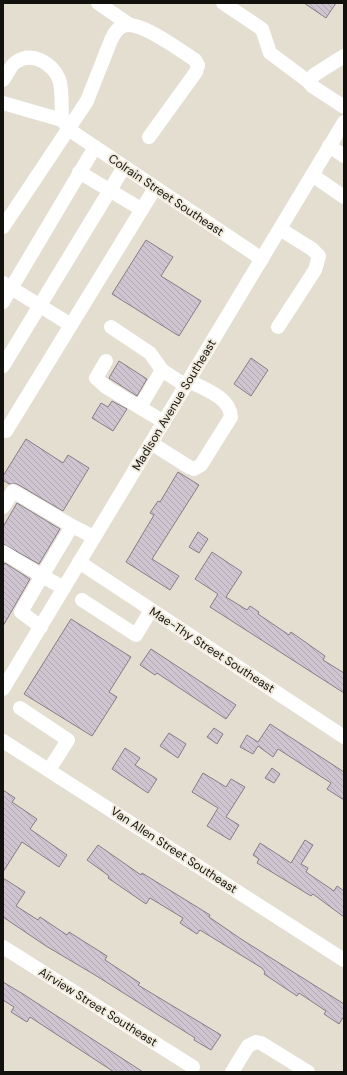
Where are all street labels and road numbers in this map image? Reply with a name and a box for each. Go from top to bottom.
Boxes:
street label: Colrain Street Southeast [105,150,227,240]
street label: Madison Avenue Southeast [128,336,220,474]
street label: Mae-Thy Street Southeast [146,603,278,697]
street label: Van Allen Street Southeast [108,803,241,897]
street label: Airview Street Southeast [36,964,161,1050]

